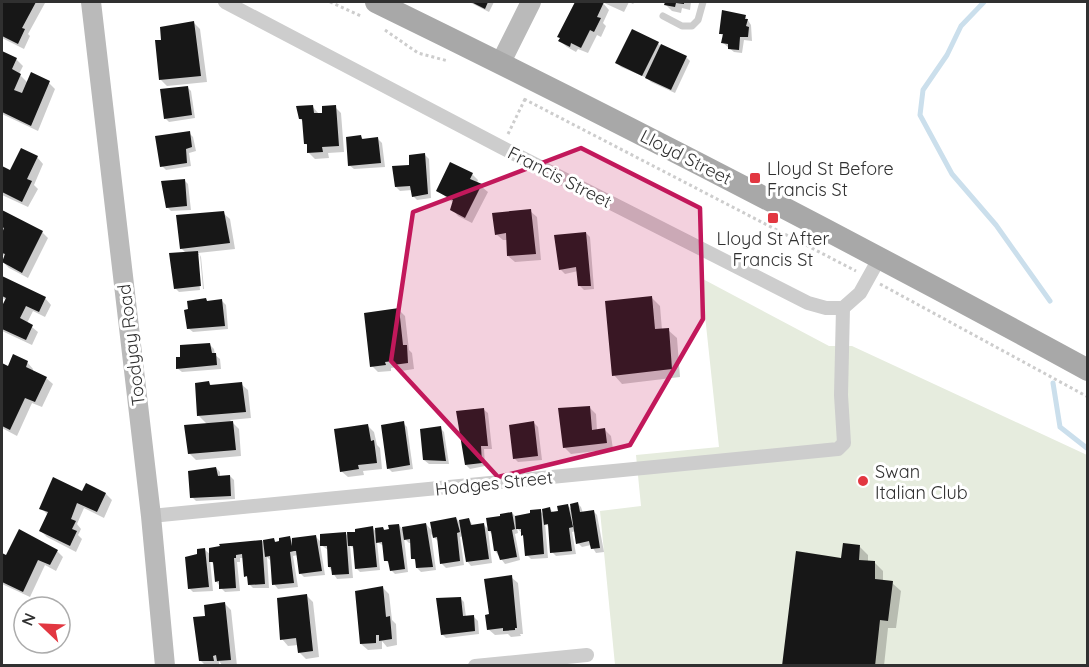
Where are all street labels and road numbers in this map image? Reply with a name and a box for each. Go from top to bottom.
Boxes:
street label: Lloyd Street [636,124,736,190]
street label: Francis Street [504,141,616,213]
street label: Toodyay Road [112,283,150,407]
street label: Hodges Street [434,465,554,501]

